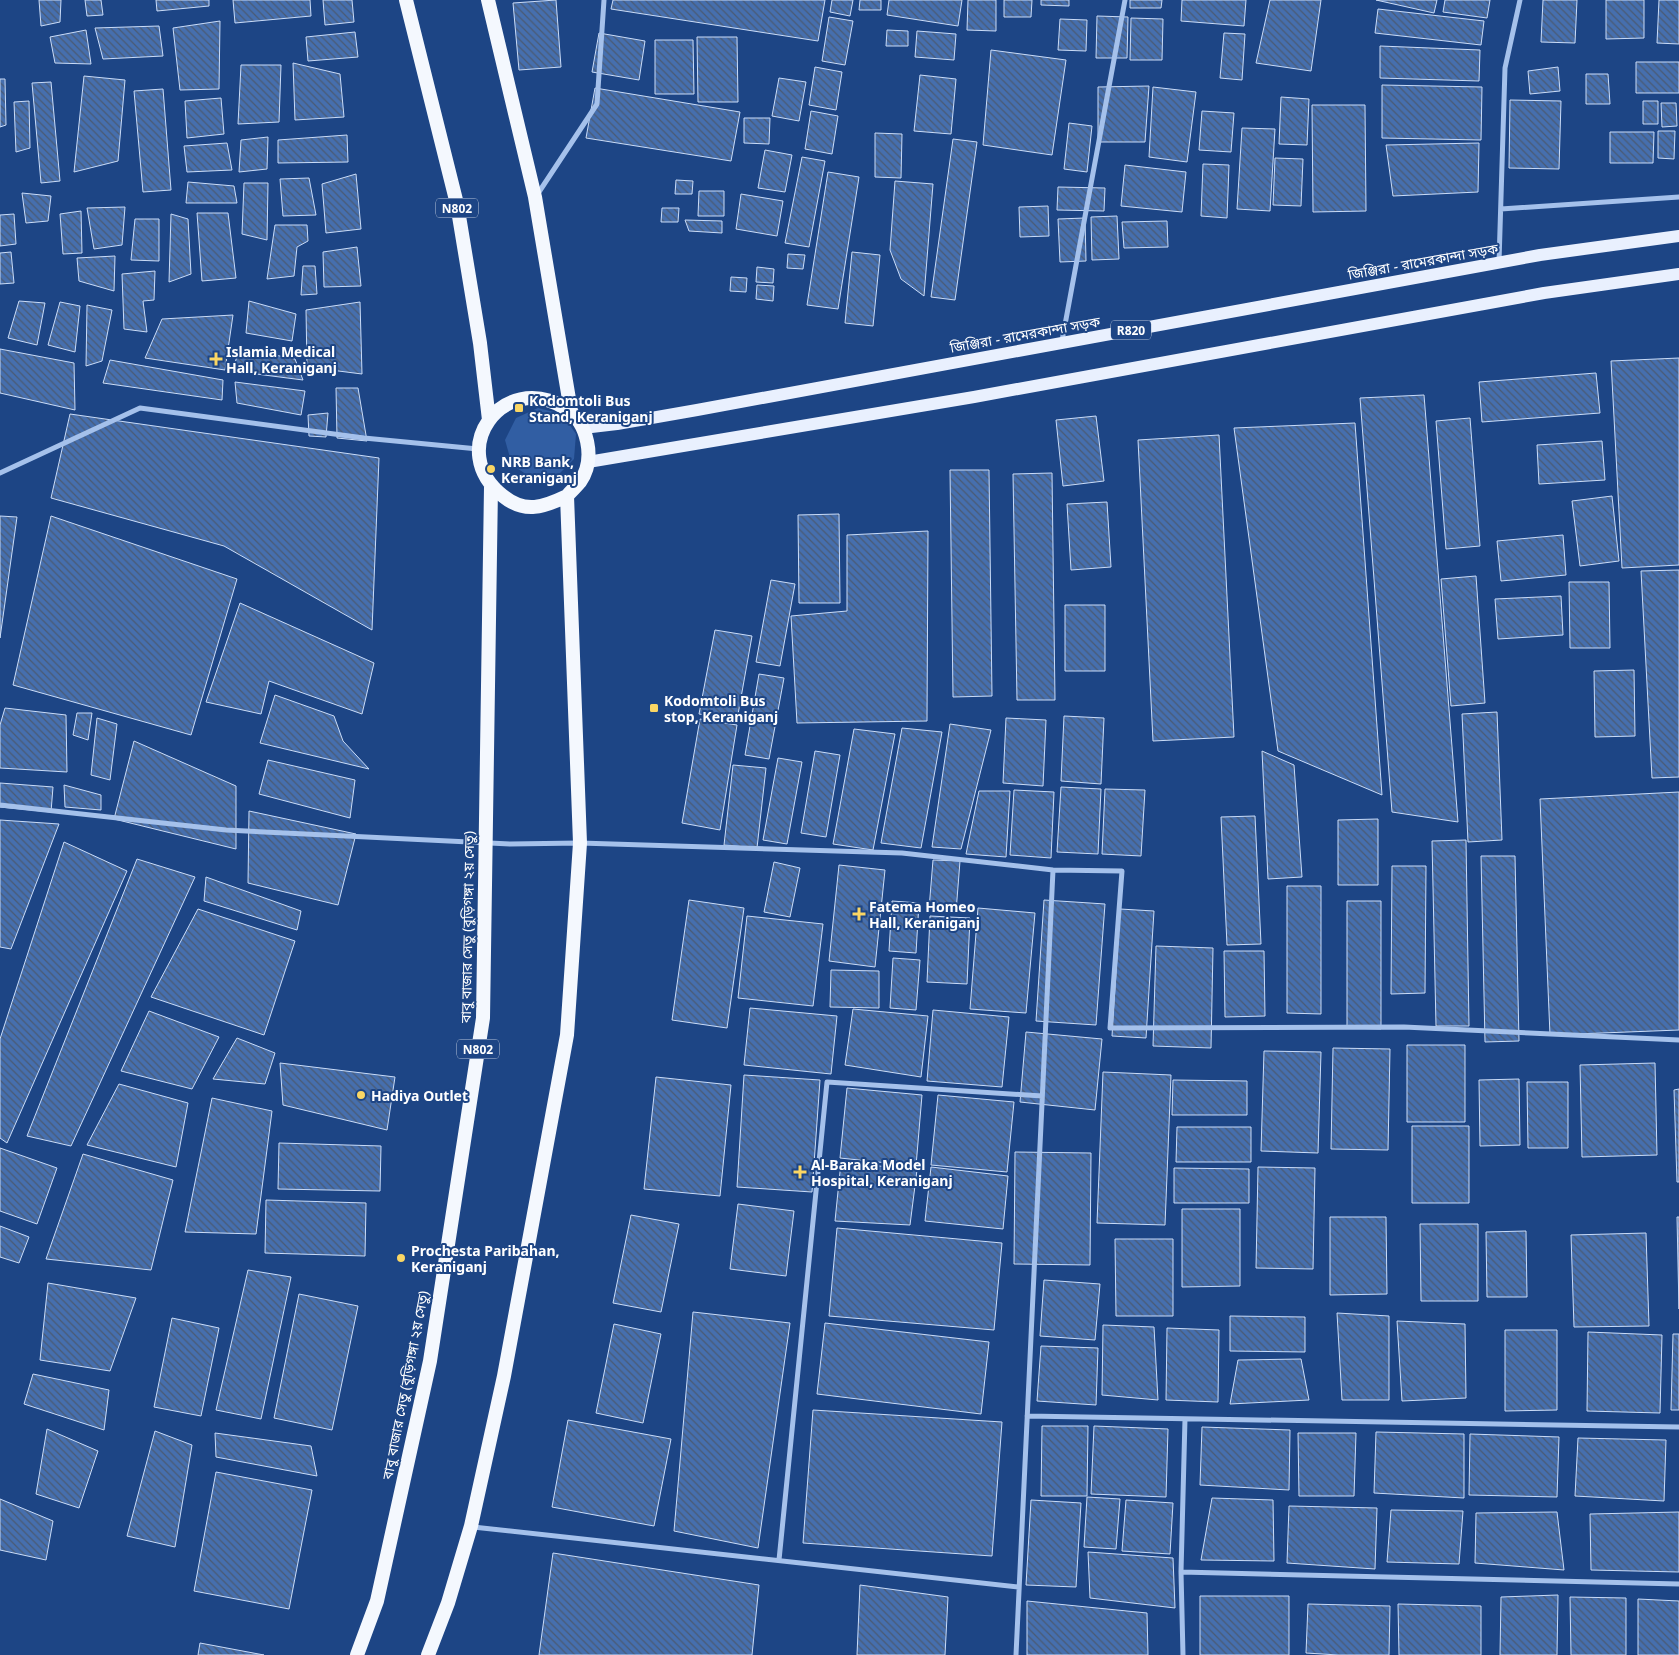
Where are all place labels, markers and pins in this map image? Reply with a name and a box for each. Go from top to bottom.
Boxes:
place label: Islamia Medical Hall, Keraniganj [226,342,337,377]
marker: Islamia Medical Hall, Keraniganj [210,353,222,365]
place label: Kodomtoli Bus Stand, Keraniganj [529,391,653,426]
marker: Kodomtoli Bus Stand, Keraniganj [513,402,525,414]
place label: NRB Bank, Keraniganj [501,452,577,487]
marker: NRB Bank, Keraniganj [485,463,497,475]
place label: Kodomtoli Bus stop, Keraniganj [664,691,778,726]
marker: Kodomtoli Bus stop, Keraniganj [648,702,660,714]
place label: Fatema Homeo Hall, Keraniganj [869,897,980,932]
marker: Fatema Homeo Hall, Keraniganj [853,908,865,920]
place label: Hadiya Outlet [371,1086,468,1105]
marker: Hadiya Outlet [355,1089,367,1101]
place label: Al-Baraka Model Hospital, Keraniganj [811,1155,953,1190]
marker: Al-Baraka Model Hospital, Keraniganj [793,1165,807,1179]
place label: Prochesta Paribahan, Keraniganj [411,1241,560,1276]
marker: Prochesta Paribahan, Keraniganj [395,1252,407,1264]

